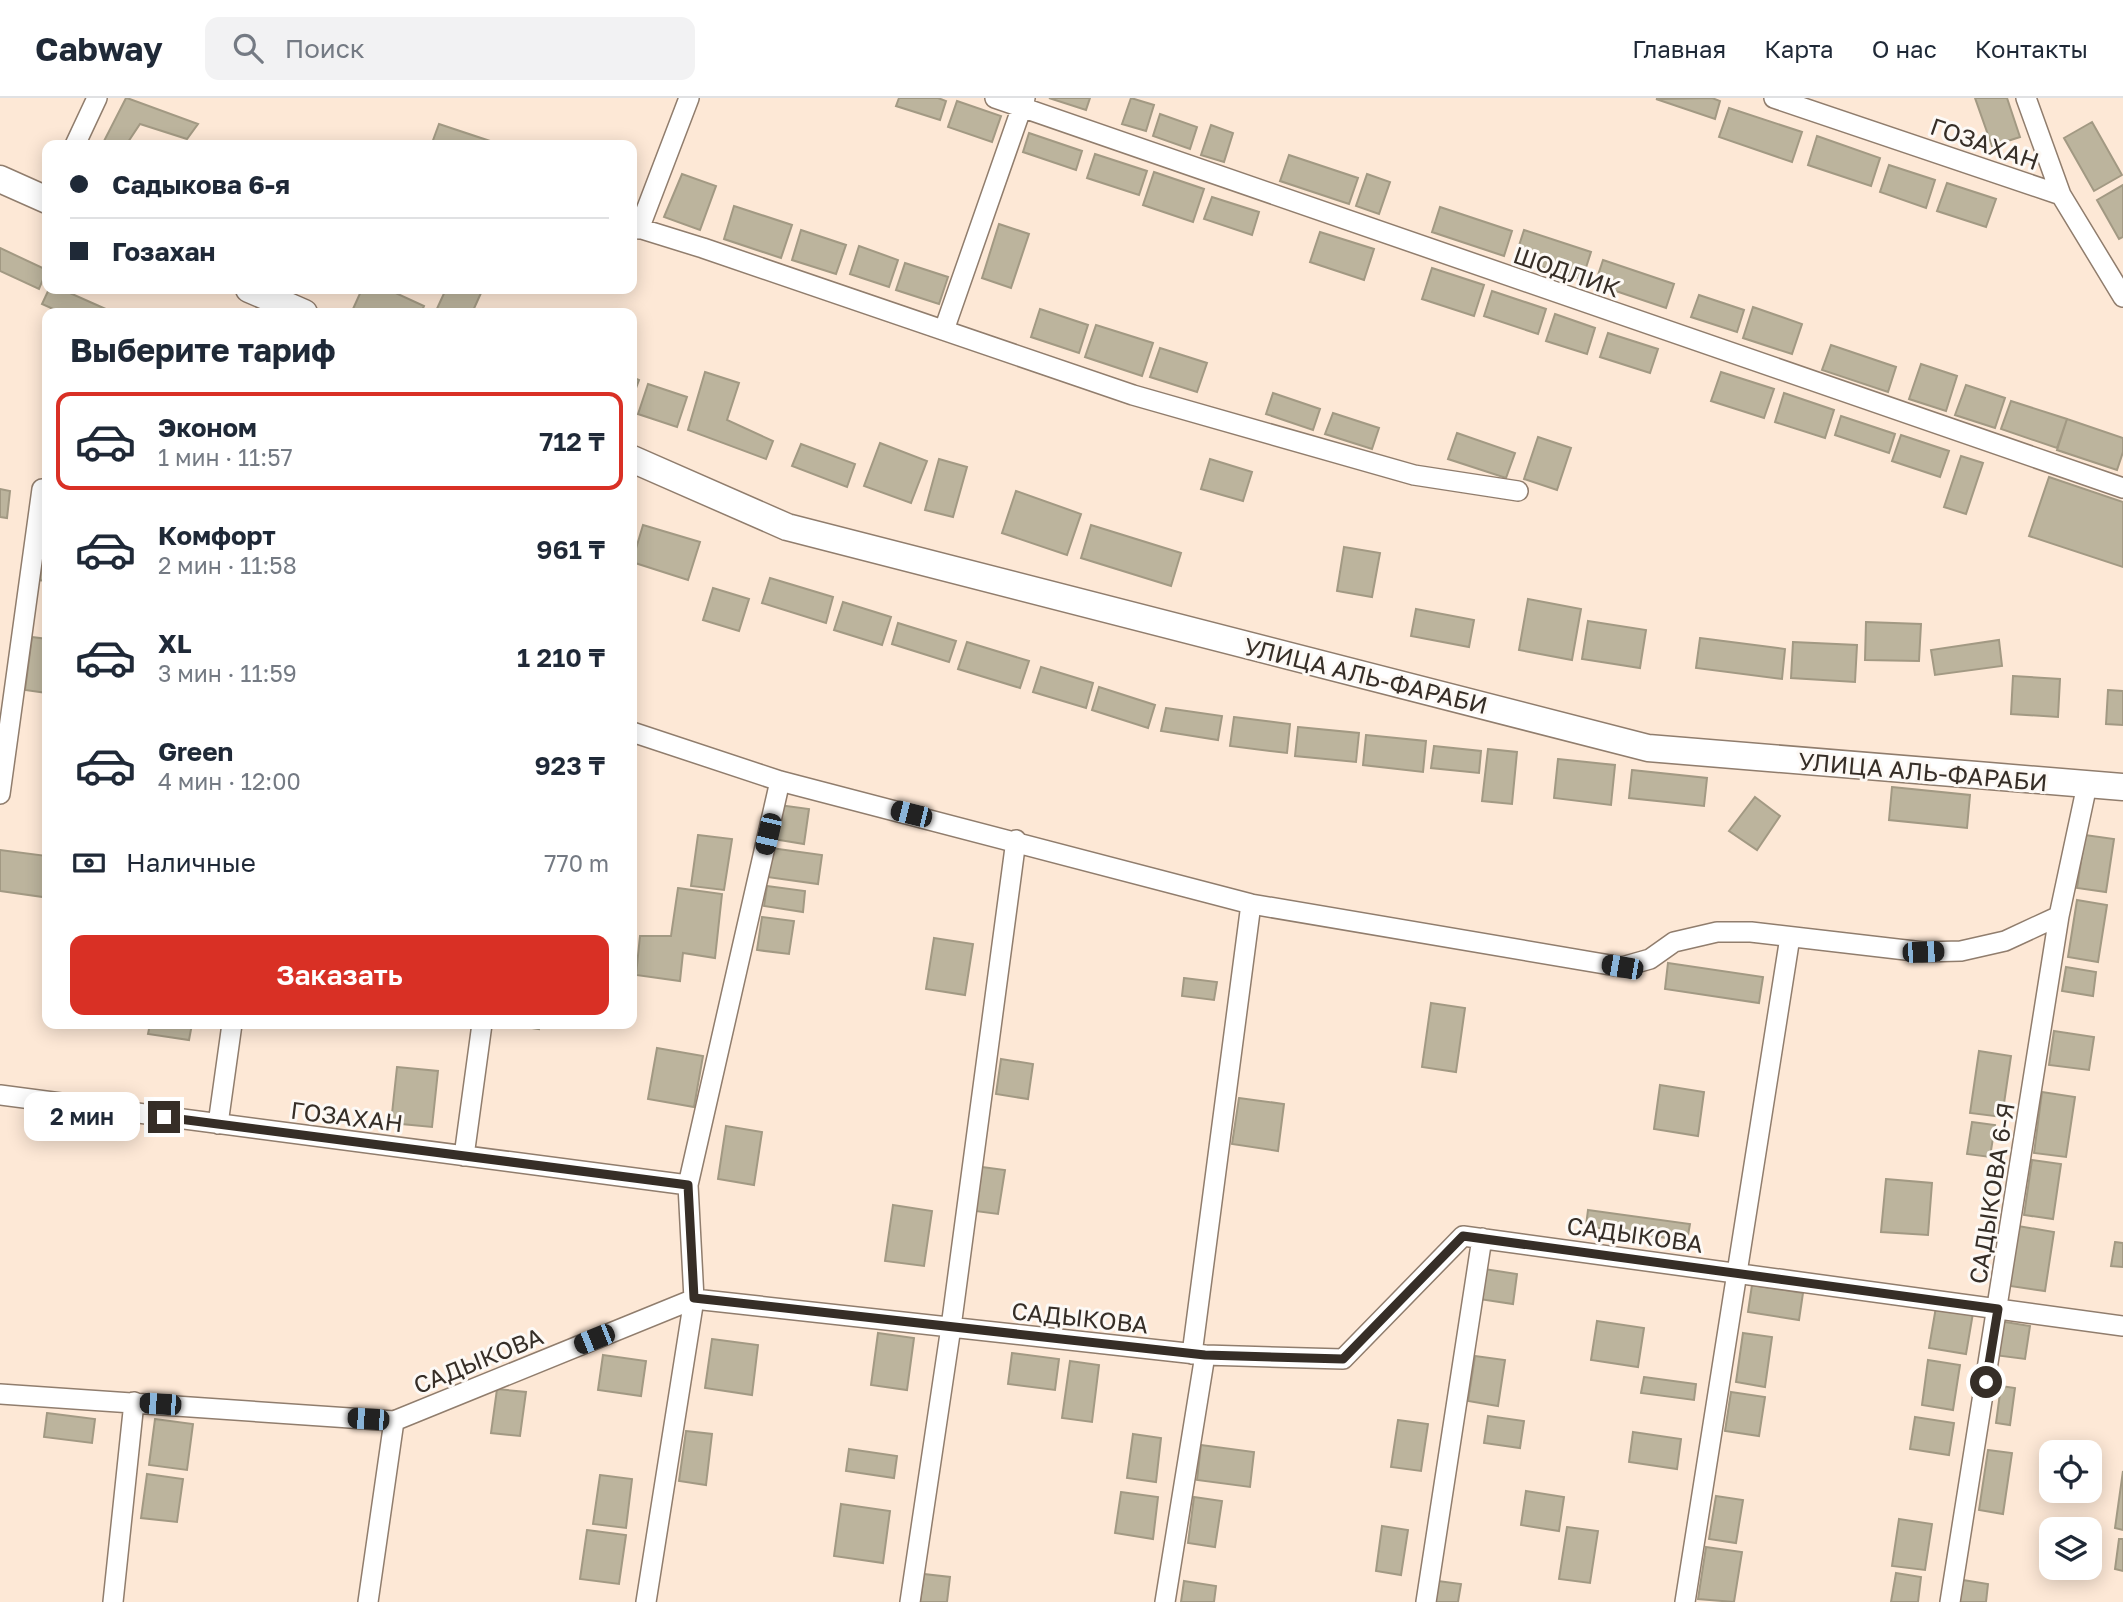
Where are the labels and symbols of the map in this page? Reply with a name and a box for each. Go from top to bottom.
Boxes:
street label: ГОЗАХАН [1927,111,2043,175]
street label: ШОДЛИК [1510,239,1624,303]
street label: УЛИЦА АЛЬ-ФАРАБИ [1241,631,1491,719]
street label: УЛИЦА АЛЬ-ФАРАБИ [1797,746,2049,796]
car [889,799,934,829]
car [754,811,783,857]
car [1902,941,1945,963]
car [1600,953,1645,981]
callout: 2 мин [24,1093,140,1142]
street label: ГОЗАХАН [289,1095,405,1137]
street label: САДЫКОВА 6-Я [1962,1100,2020,1286]
route end [148,1101,180,1133]
street label: САДЫКОВА [1565,1210,1705,1258]
street label: САДЫКОВА [1010,1295,1150,1339]
street label: САДЫКОВА [409,1321,547,1399]
car [571,1321,618,1357]
route start [1970,1366,2002,1398]
car [139,1392,182,1416]
car [347,1407,390,1431]

